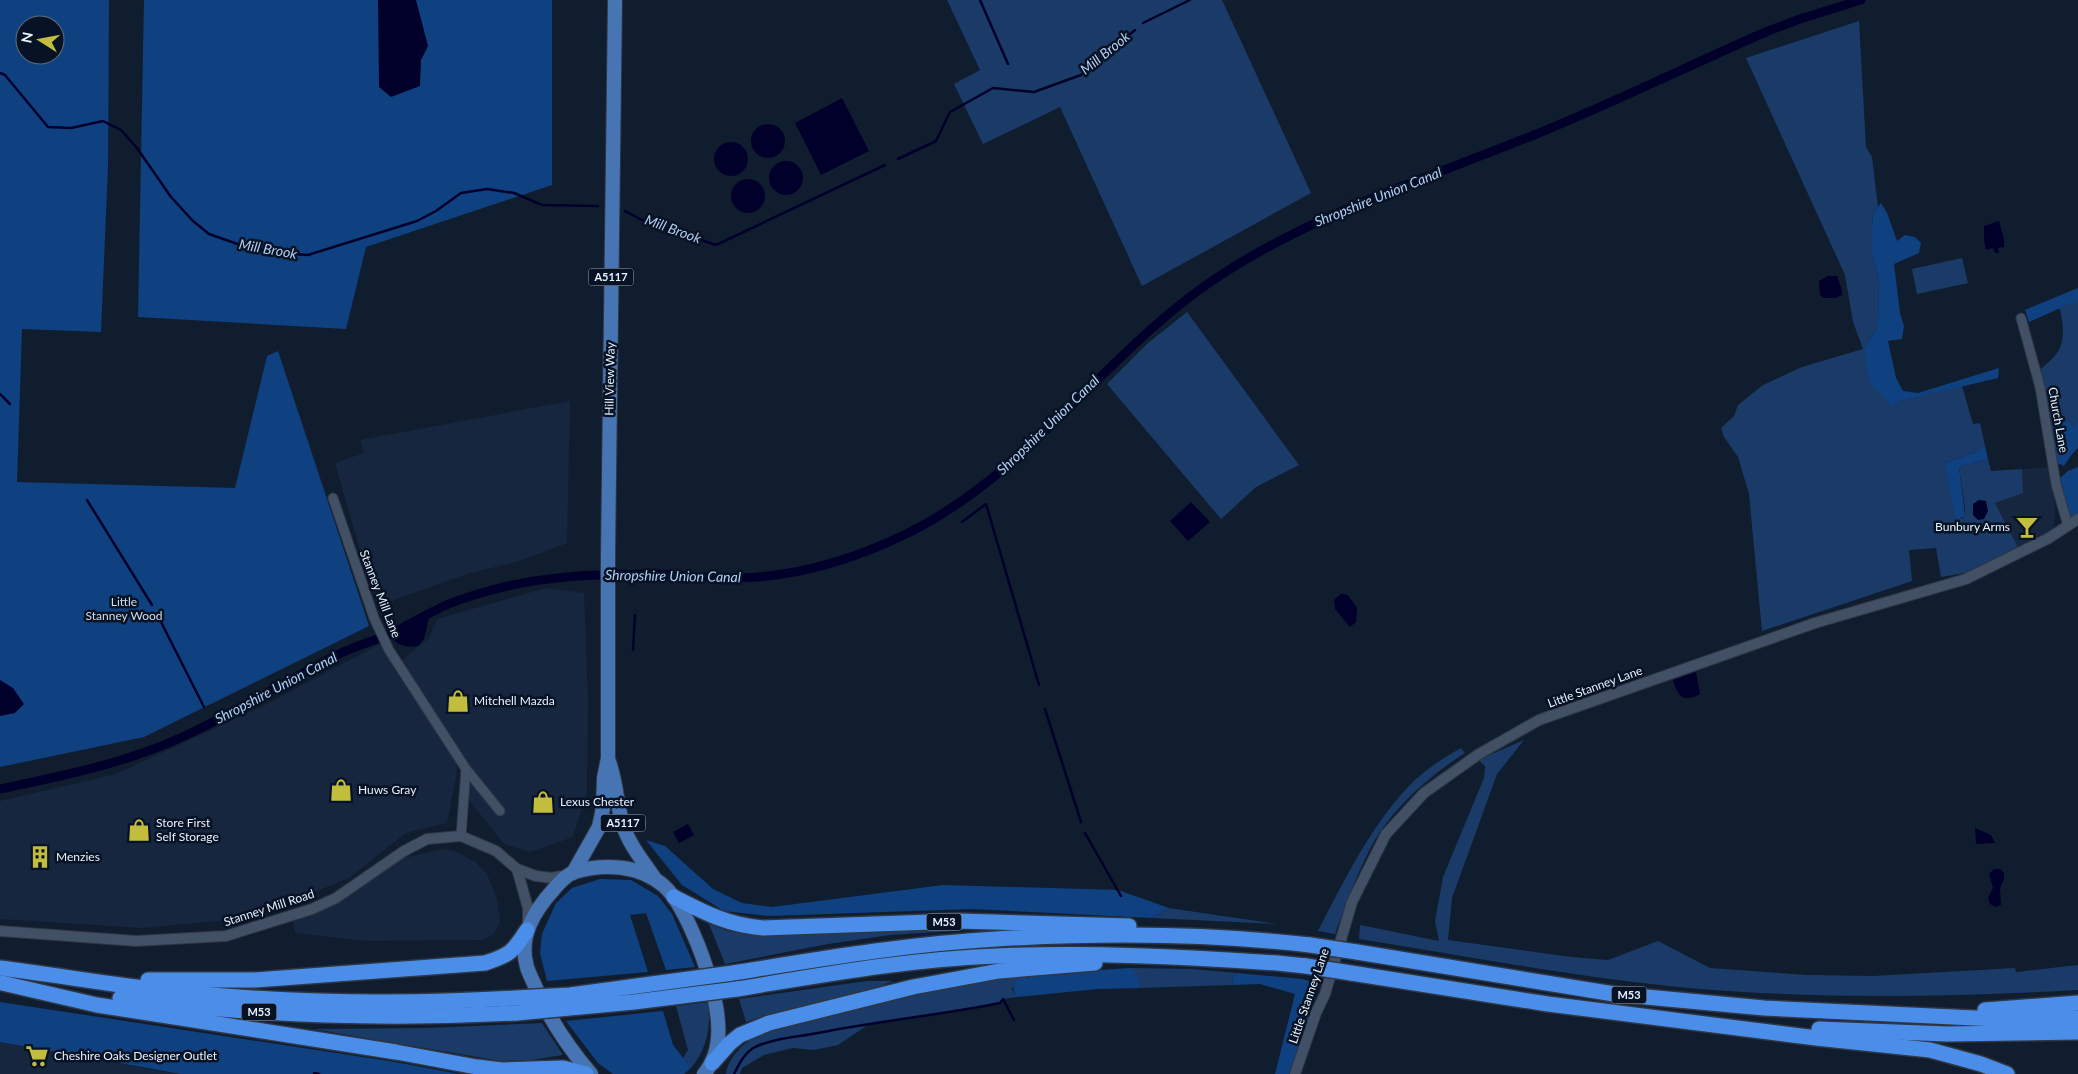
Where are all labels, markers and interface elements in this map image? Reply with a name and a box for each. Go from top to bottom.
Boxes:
north arrow [15,15,65,65]
water label: Mill Brook [1077,27,1133,78]
text: N [17,31,36,44]
water label: Shropshire Union Canal [1312,163,1444,230]
water label: Mill Brook [643,210,704,247]
water label: Mill Brook [238,235,299,262]
road number: A5117 [588,268,634,286]
street label: Hill View Way [601,341,618,416]
water label: Shropshire Union Canal [993,371,1102,478]
street label: Church Lane [2045,386,2072,454]
bar icon: Bunbury Arms [2014,514,2040,540]
place label: Bunbury Arms [1935,519,2010,534]
street label: Stanney Mill Lane [357,548,404,640]
water label: Shropshire Union Canal [605,566,741,585]
park label: Little Stanney Wood [86,594,162,623]
water label: Shropshire Union Canal [212,648,340,727]
street label: Little Stanney Lane [1545,662,1644,711]
shop icon: Mitchell Mazda [445,688,471,714]
place label: Mitchell Mazda [474,693,555,708]
shop icon: Huws Gray [328,777,354,803]
place label: Huws Gray [358,782,417,797]
shop icon: Lexus Chester [530,789,556,815]
place label: Lexus Chester [560,794,635,809]
road number: A5117 [600,814,646,831]
place label: Store First Self Storage [156,815,219,844]
shop icon: Store First Self Storage [126,817,152,843]
building icon: Menzies [27,844,53,870]
place label: Menzies [56,849,100,864]
street label: Stanney Mill Road [222,886,316,929]
road number: M53 [926,914,962,930]
street label: Little Stanney Lane [1285,946,1332,1045]
road number: M53 [1612,986,1646,1004]
road number: M53 [242,1004,276,1020]
supermarket icon: Cheshire Oaks Designer Outlet [24,1043,50,1069]
place label: Cheshire Oaks Designer Outlet [54,1048,218,1063]

